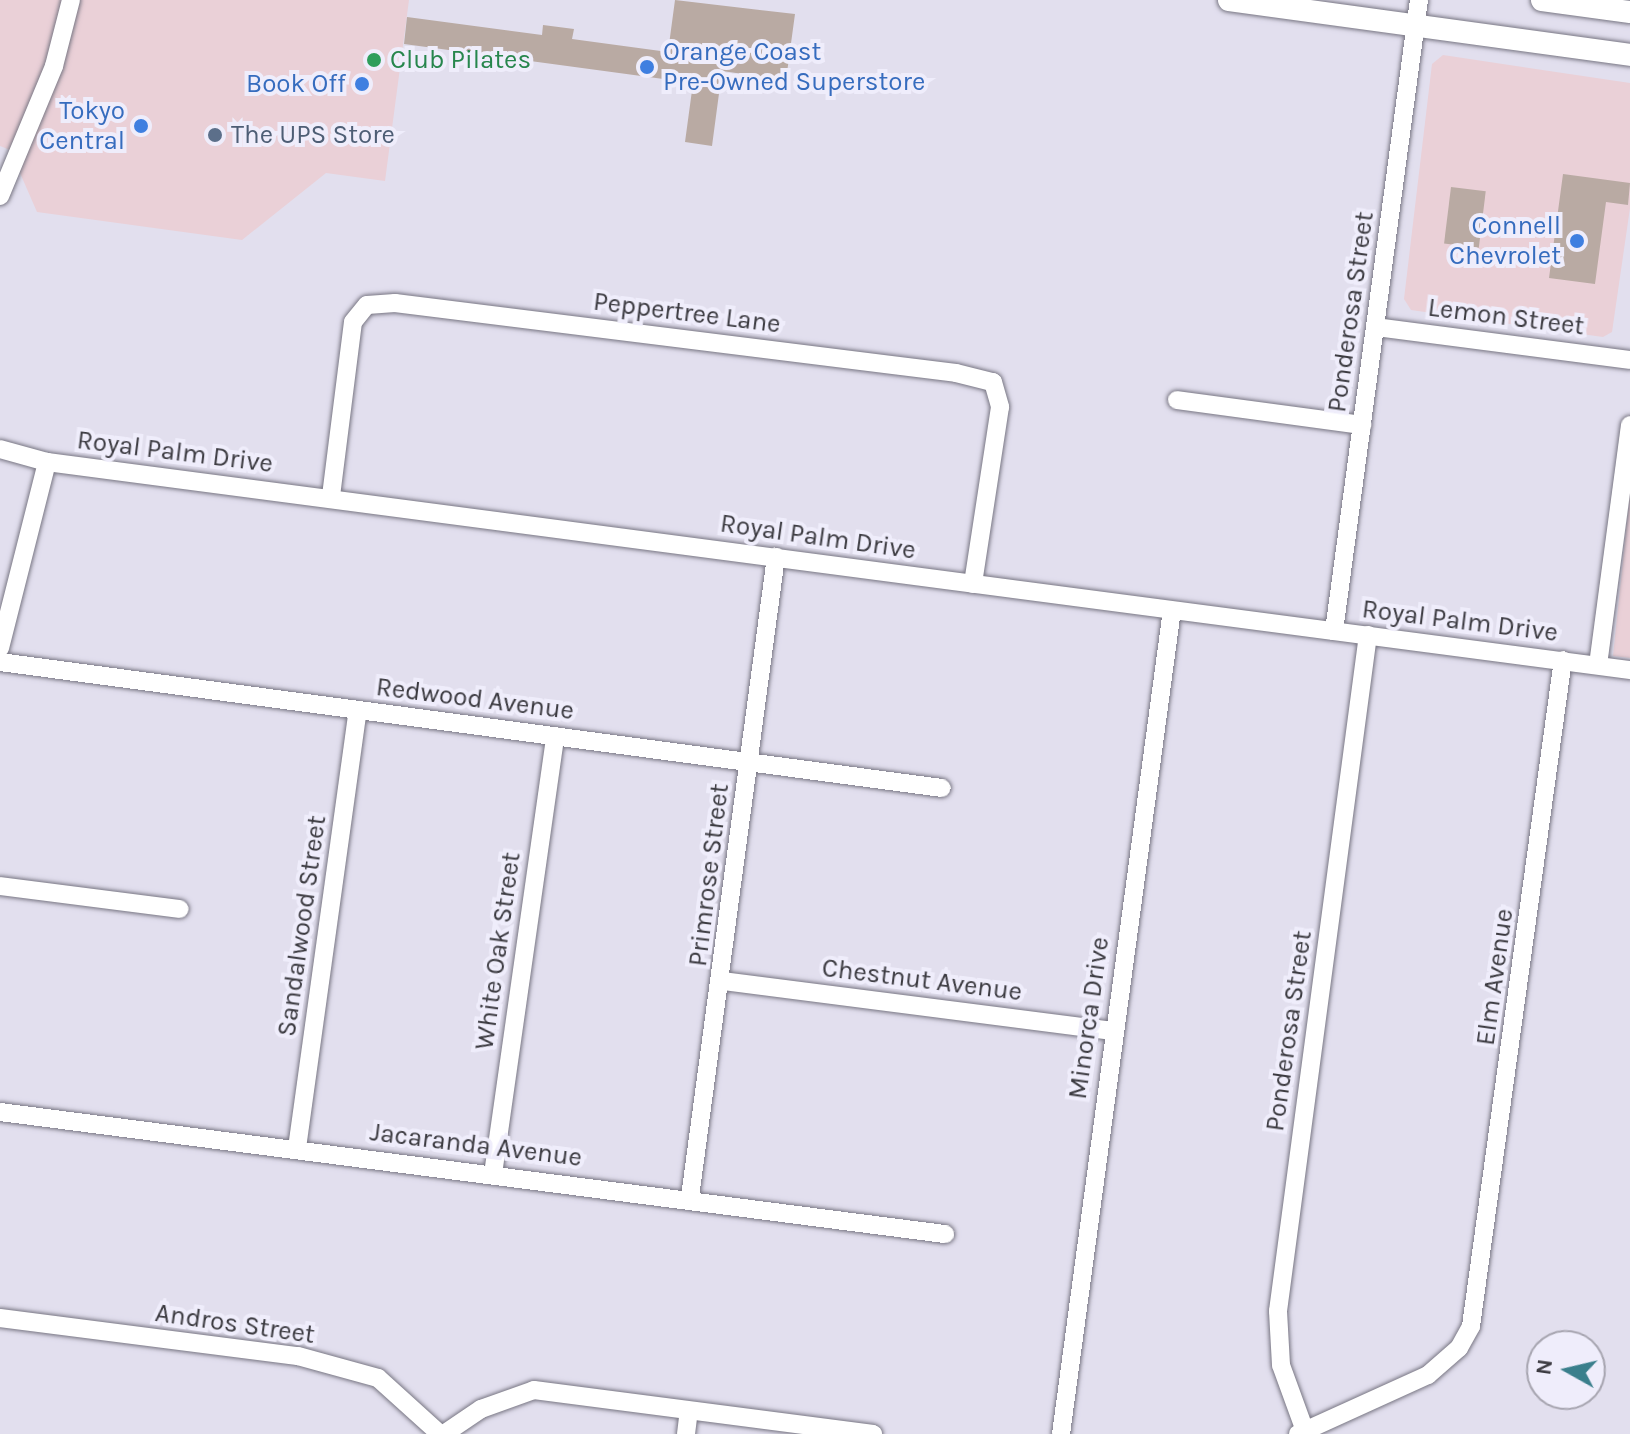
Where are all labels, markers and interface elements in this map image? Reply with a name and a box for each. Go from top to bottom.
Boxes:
place label: Orange Coast Pre-Owned Superstore [663,36,925,98]
place label: Club Pilates [390,44,531,76]
marker: Club Pilates [365,51,383,69]
marker: Orange Coast Pre-Owned Superstore [638,58,656,76]
place label: Book Off [246,68,346,100]
marker: Book Off [353,75,371,93]
place label: Tokyo Central [39,95,125,156]
marker: Tokyo Central [132,117,150,135]
place label: The UPS Store [231,119,395,151]
marker: The UPS Store [206,126,224,144]
street label: Ponderosa Street [1321,210,1381,414]
place label: Connell Chevrolet [1449,210,1561,272]
marker: Connell Chevrolet [1568,232,1586,250]
street label: Peppertree Lane [592,286,782,340]
street label: Lemon Street [1426,292,1586,342]
street label: Royal Palm Drive [75,424,275,480]
street label: Royal Palm Drive [718,508,918,566]
street label: Royal Palm Drive [1360,593,1560,649]
street label: Redwood Avenue [374,671,576,727]
street label: Primrose Street [682,782,736,968]
street label: Sandalwood Street [271,813,333,1039]
street label: White Oak Street [469,850,527,1052]
street label: Elm Avenue [1470,907,1520,1047]
street label: Ponderosa Street [1259,929,1319,1133]
street label: Minorca Drive [1062,935,1116,1101]
street label: Chestnut Avenue [820,952,1024,1008]
street label: Jacaranda Avenue [368,1117,584,1173]
street label: Andros Street [153,1297,317,1351]
north arrow [1526,1330,1606,1410]
text: N [1530,1357,1558,1377]

